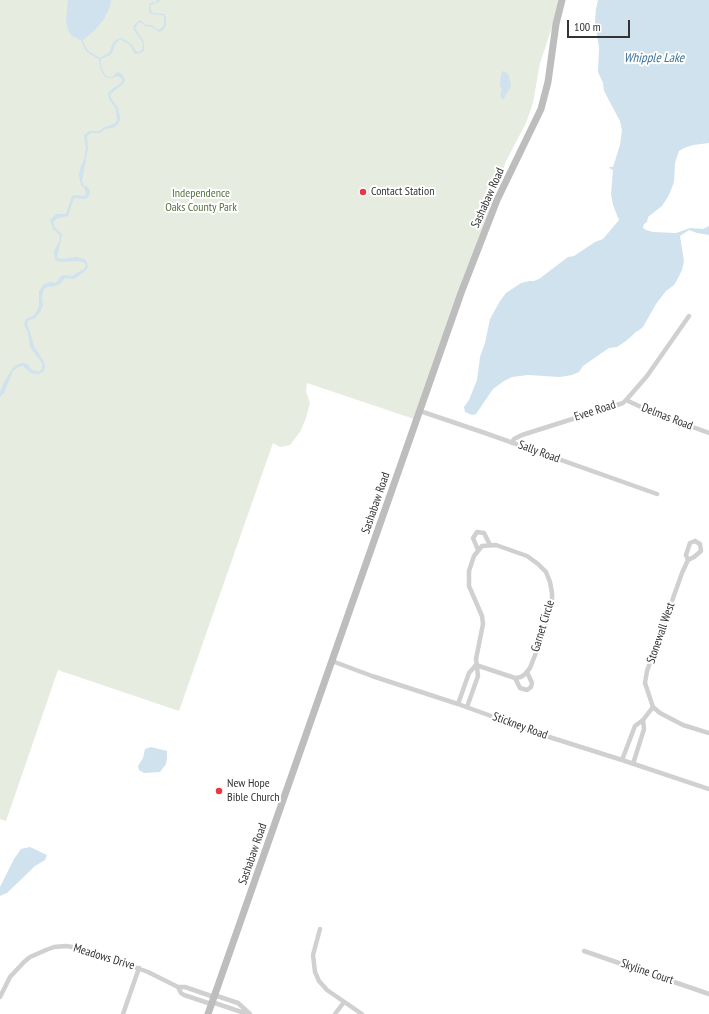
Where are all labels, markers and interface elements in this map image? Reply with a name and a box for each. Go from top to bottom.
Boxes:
scale bar [569,12,632,38]
text: 100 m [574,19,601,34]
water label: Whipple Lake [624,50,684,66]
street label: Sashabaw Road [468,166,508,230]
place label: Contact Station [371,185,434,199]
park label: Independence Oaks County Park [165,187,237,215]
marker: Contact Station [358,187,368,197]
street label: Evee Road [573,398,617,424]
street label: Delmas Road [639,401,695,433]
street label: Sally Road [516,438,562,466]
street label: Sashabaw Road [359,470,393,536]
street label: Garnet Circle [528,598,558,654]
street label: Stonewall West [644,601,678,665]
street label: Stickney Road [491,709,549,743]
place label: New Hope Bible Church [227,777,280,805]
marker: New Hope Bible Church [214,786,224,796]
street label: Sashabaw Road [236,821,270,887]
street label: Meadows Drive [72,941,136,973]
street label: Skyline Court [619,956,675,988]

